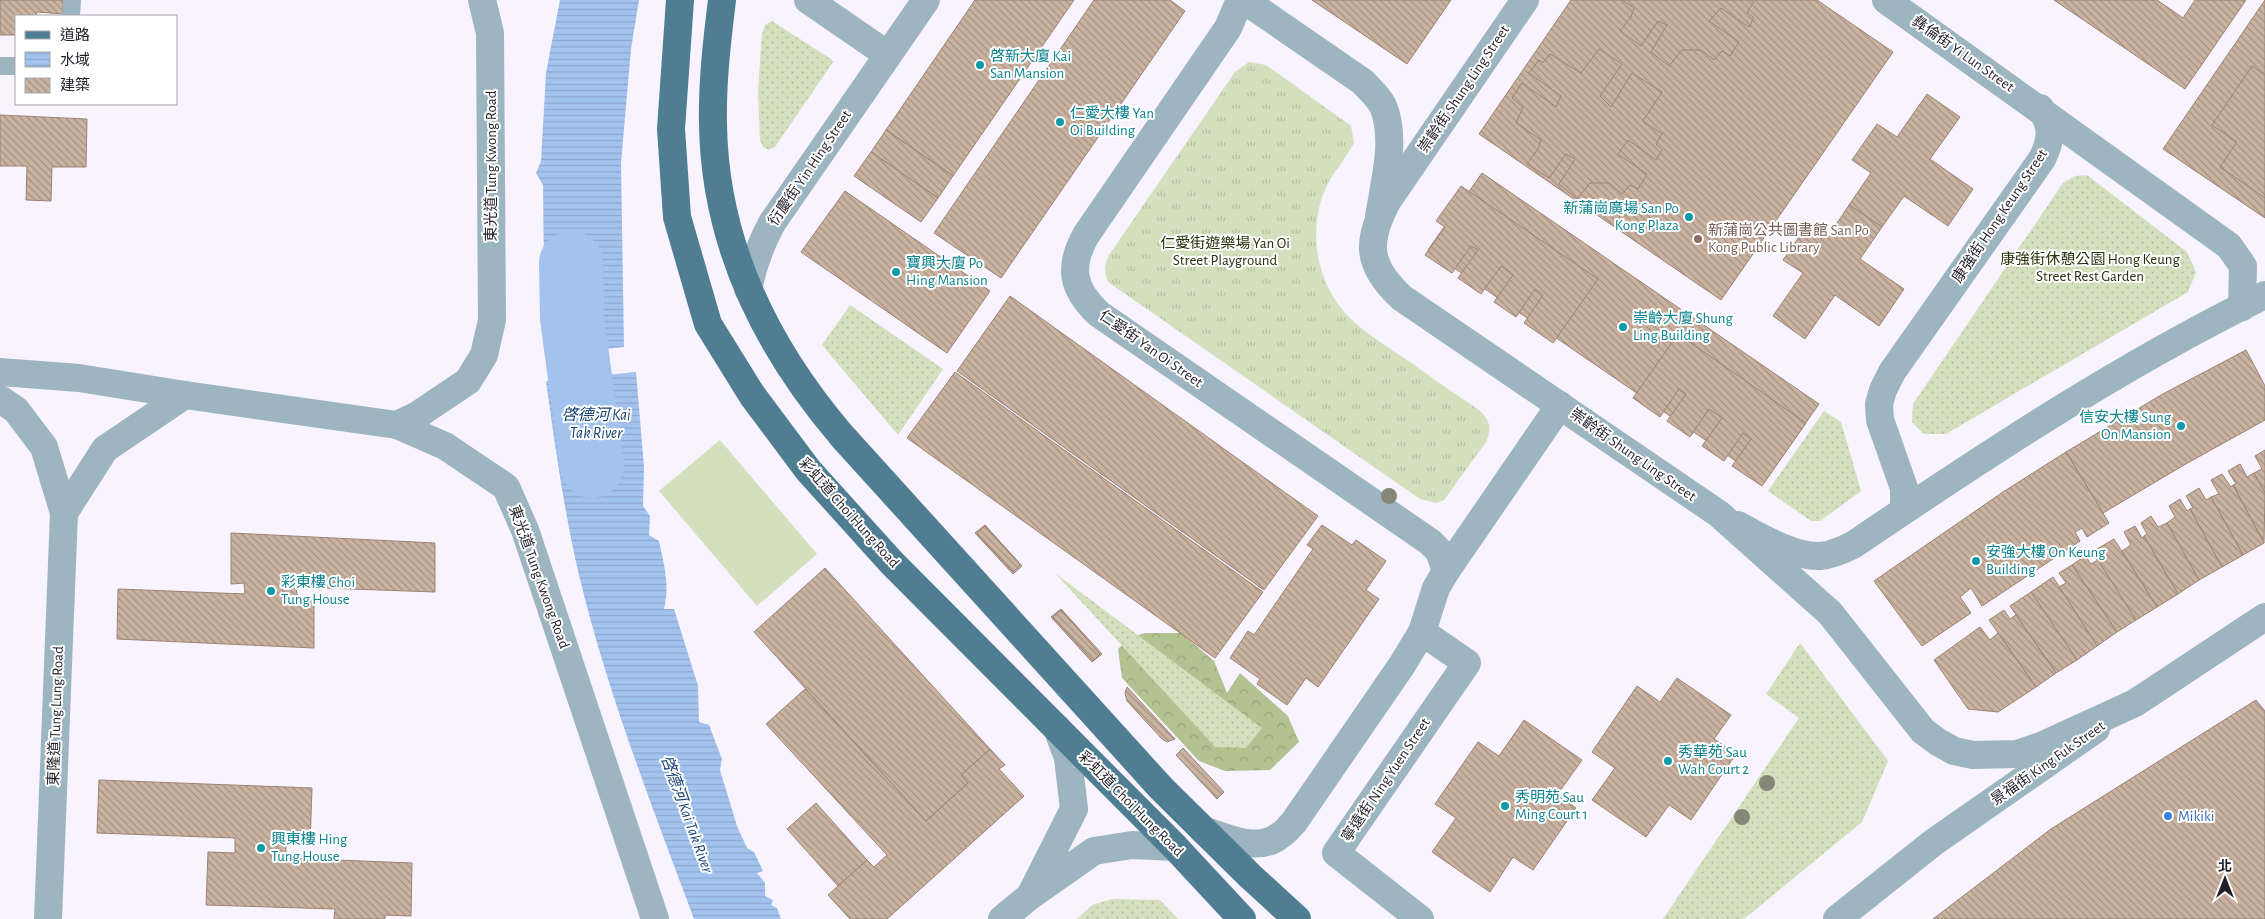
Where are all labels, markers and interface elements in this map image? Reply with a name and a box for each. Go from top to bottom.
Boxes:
street label: 彝倫街 Yi Lun Street [1909,12,2017,95]
legend [15,15,178,105]
street label: 崇齡街 Shung Ling Street [1415,22,1512,155]
text: 道路 [60,27,90,43]
place label: 啓新大廈 Kai San Mansion [990,48,1071,81]
text: 水域 [60,52,90,68]
marker: 啓新大廈 Kai San Mansion [974,59,986,71]
text: 建築 [60,77,90,93]
street label: 東光道 Tung Kwong Road [483,90,499,242]
place label: 仁愛大樓 Yan Oi Building [1070,105,1154,138]
street label: 衍慶街 Yin Hing Street [764,106,854,228]
marker: 仁愛大樓 Yan Oi Building [1054,116,1066,128]
street label: 康強街 Hong Keung Street [1949,146,2050,285]
place label: 新蒲崗廣場 San Po Kong Plaza [1563,200,1679,233]
marker: 新蒲崗廣場 San Po Kong Plaza [1683,211,1695,223]
place label: 新蒲崗公共圖書館 San Po Kong Public Library [1708,222,1869,255]
marker: 新蒲崗公共圖書館 San Po Kong Public Library [1692,233,1704,245]
park label: 仁愛街遊樂場 Yan Oi Street Playground [1160,235,1290,268]
park label: 康強街休憩公園 Hong Keung Street Rest Garden [2000,250,2180,284]
place label: 寶興大廈 Po Hing Mansion [906,254,988,288]
marker: 寶興大廈 Po Hing Mansion [890,266,902,278]
street label: 仁愛街 Yan Oi Street [1097,307,1206,390]
place label: 崇齡大廈 Shung Ling Building [1633,310,1733,343]
marker: 崇齡大廈 Shung Ling Building [1617,321,1629,333]
street label: 崇齡街 Shung Ling Street [1567,405,1699,504]
water label: 啓德河 Kai Tak River [562,406,631,441]
place label: 信安大樓 Sung On Mansion [2079,409,2172,442]
marker: 信安大樓 Sung On Mansion [2175,420,2187,432]
street label: 彩虹道 Choi Hung Road [796,455,903,571]
street label: 東光道 Tung Kwong Road [506,503,573,651]
place label: 安強大樓 On Keung Building [1986,544,2106,577]
marker: 安強大樓 On Keung Building [1970,555,1982,567]
place label: 彩東樓 Choi Tung House [281,574,355,607]
marker: 彩東樓 Choi Tung House [265,585,277,597]
street label: 東隆道 Tung Lung Road [45,646,66,786]
street label: 寧遠街 Ning Yuen Street [1337,714,1433,845]
street label: 景福街 King Fuk Street [1988,717,2108,808]
place label: 秀華苑 Sau Wah Court 2 [1678,744,1749,777]
street label: 彩虹道 Choi Hung Road [1076,748,1187,859]
water label: 啓德河 Kai Tak River [658,753,717,876]
marker: 秀華苑 Sau Wah Court 2 [1662,755,1674,767]
place label: 秀明苑 Sau Ming Court 1 [1515,789,1588,822]
marker: 秀明苑 Sau Ming Court 1 [1499,800,1511,812]
place label: Mikiki [2178,809,2214,824]
marker: Mikiki [2162,810,2174,822]
place label: 興東樓 Hing Tung House [271,831,348,864]
marker: 興東樓 Hing Tung House [255,842,267,854]
north arrow [2200,854,2250,904]
text: 北 [2218,859,2232,874]

